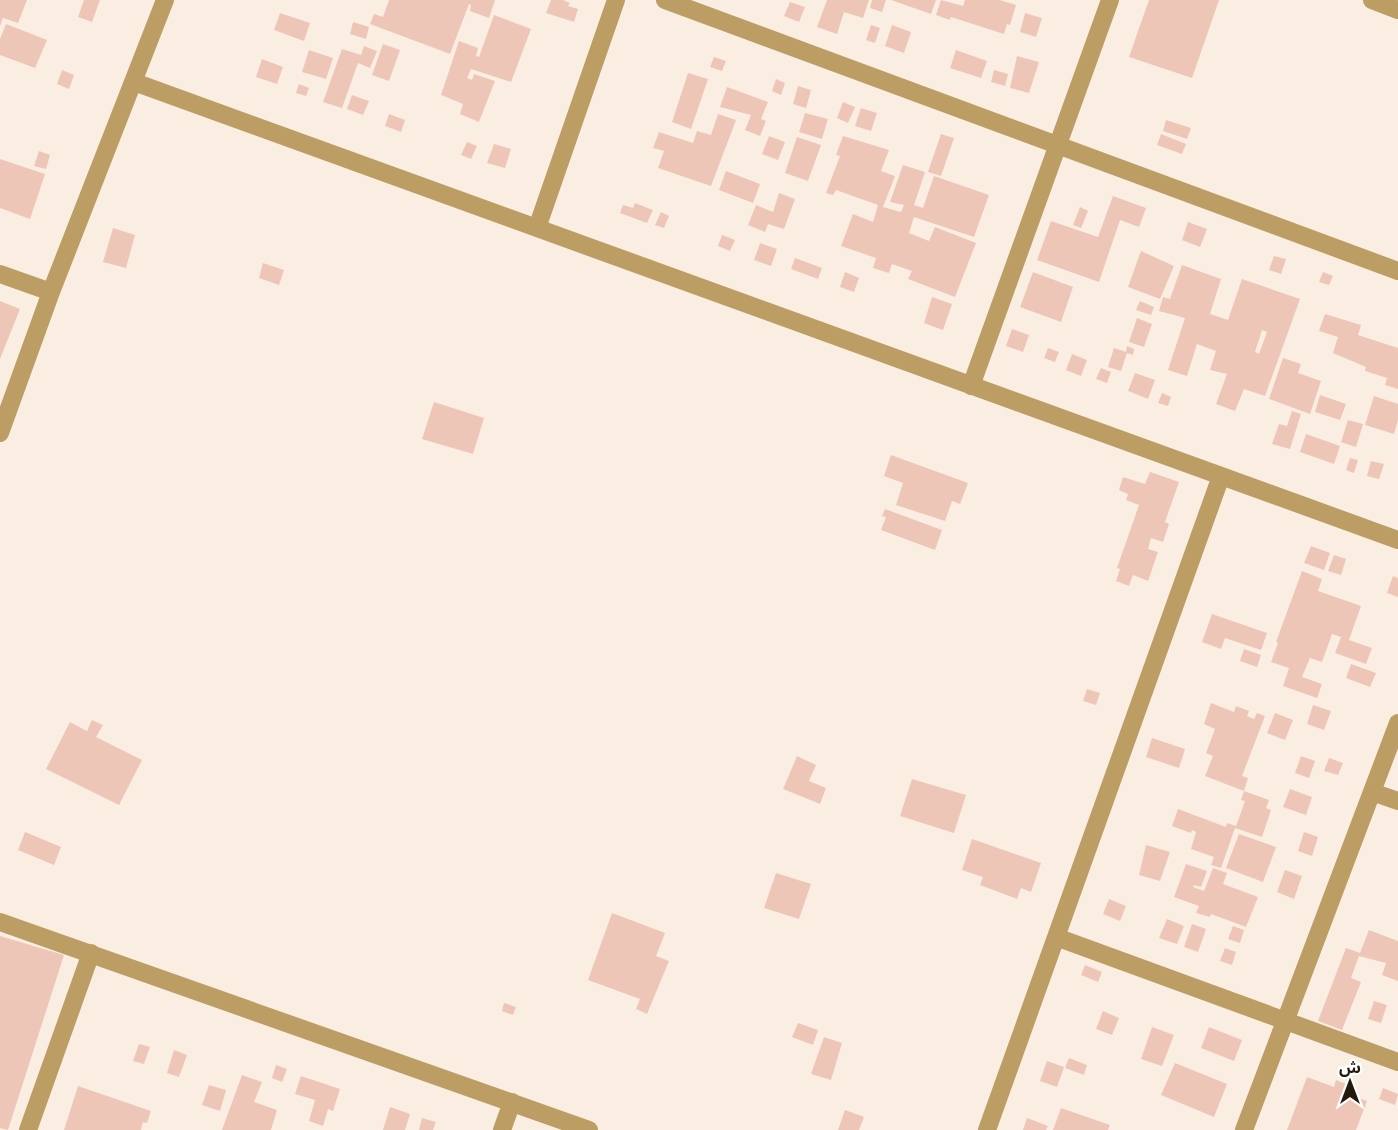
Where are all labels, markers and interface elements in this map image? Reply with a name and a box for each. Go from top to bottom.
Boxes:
north arrow [1320,1052,1380,1112]
text: ش [1339,1057,1361,1077]

